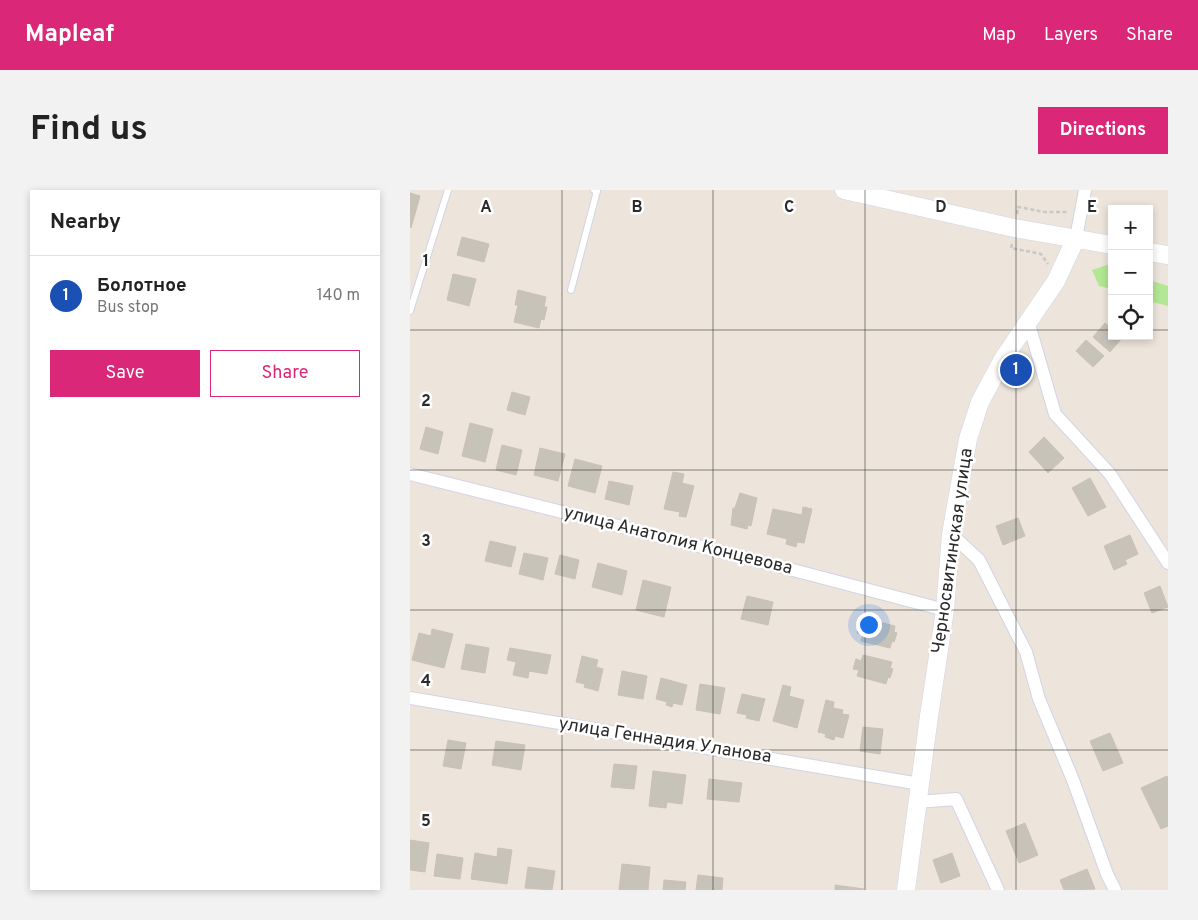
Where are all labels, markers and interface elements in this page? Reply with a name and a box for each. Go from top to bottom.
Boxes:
text: Mapleaf [25,20,114,50]
text: Map [982,24,1016,47]
text: Layers [1044,24,1098,47]
text: Share [1126,24,1173,47]
button: Directions [1038,107,1168,154]
text: Find us [30,108,148,152]
text: A [480,198,492,218]
text: B [631,198,643,218]
text: C [784,198,794,218]
text: D [935,198,947,218]
text: E [1087,198,1097,218]
map controls [1108,205,1153,340]
button: + [1108,205,1153,250]
text: Nearby [50,209,121,236]
button: − [1108,250,1153,295]
text: 1 [423,252,429,272]
text: Болотное [97,274,187,298]
text: 1 [63,286,69,306]
text: 140 m [317,286,360,306]
button: locate [1108,295,1153,340]
text: Bus stop [97,298,159,318]
button: Save [50,350,200,397]
button: Share [210,350,360,397]
pin: 1 [1000,351,1032,389]
text: 2 [421,392,431,412]
street label: Черносвитинская улица [927,447,979,655]
street label: улица Анатолия Концевова [561,501,795,581]
text: 3 [421,532,431,552]
your location [856,612,882,638]
text: 4 [421,672,431,692]
street label: улица Геннадия Уланова [557,713,773,769]
text: 5 [421,812,431,832]

